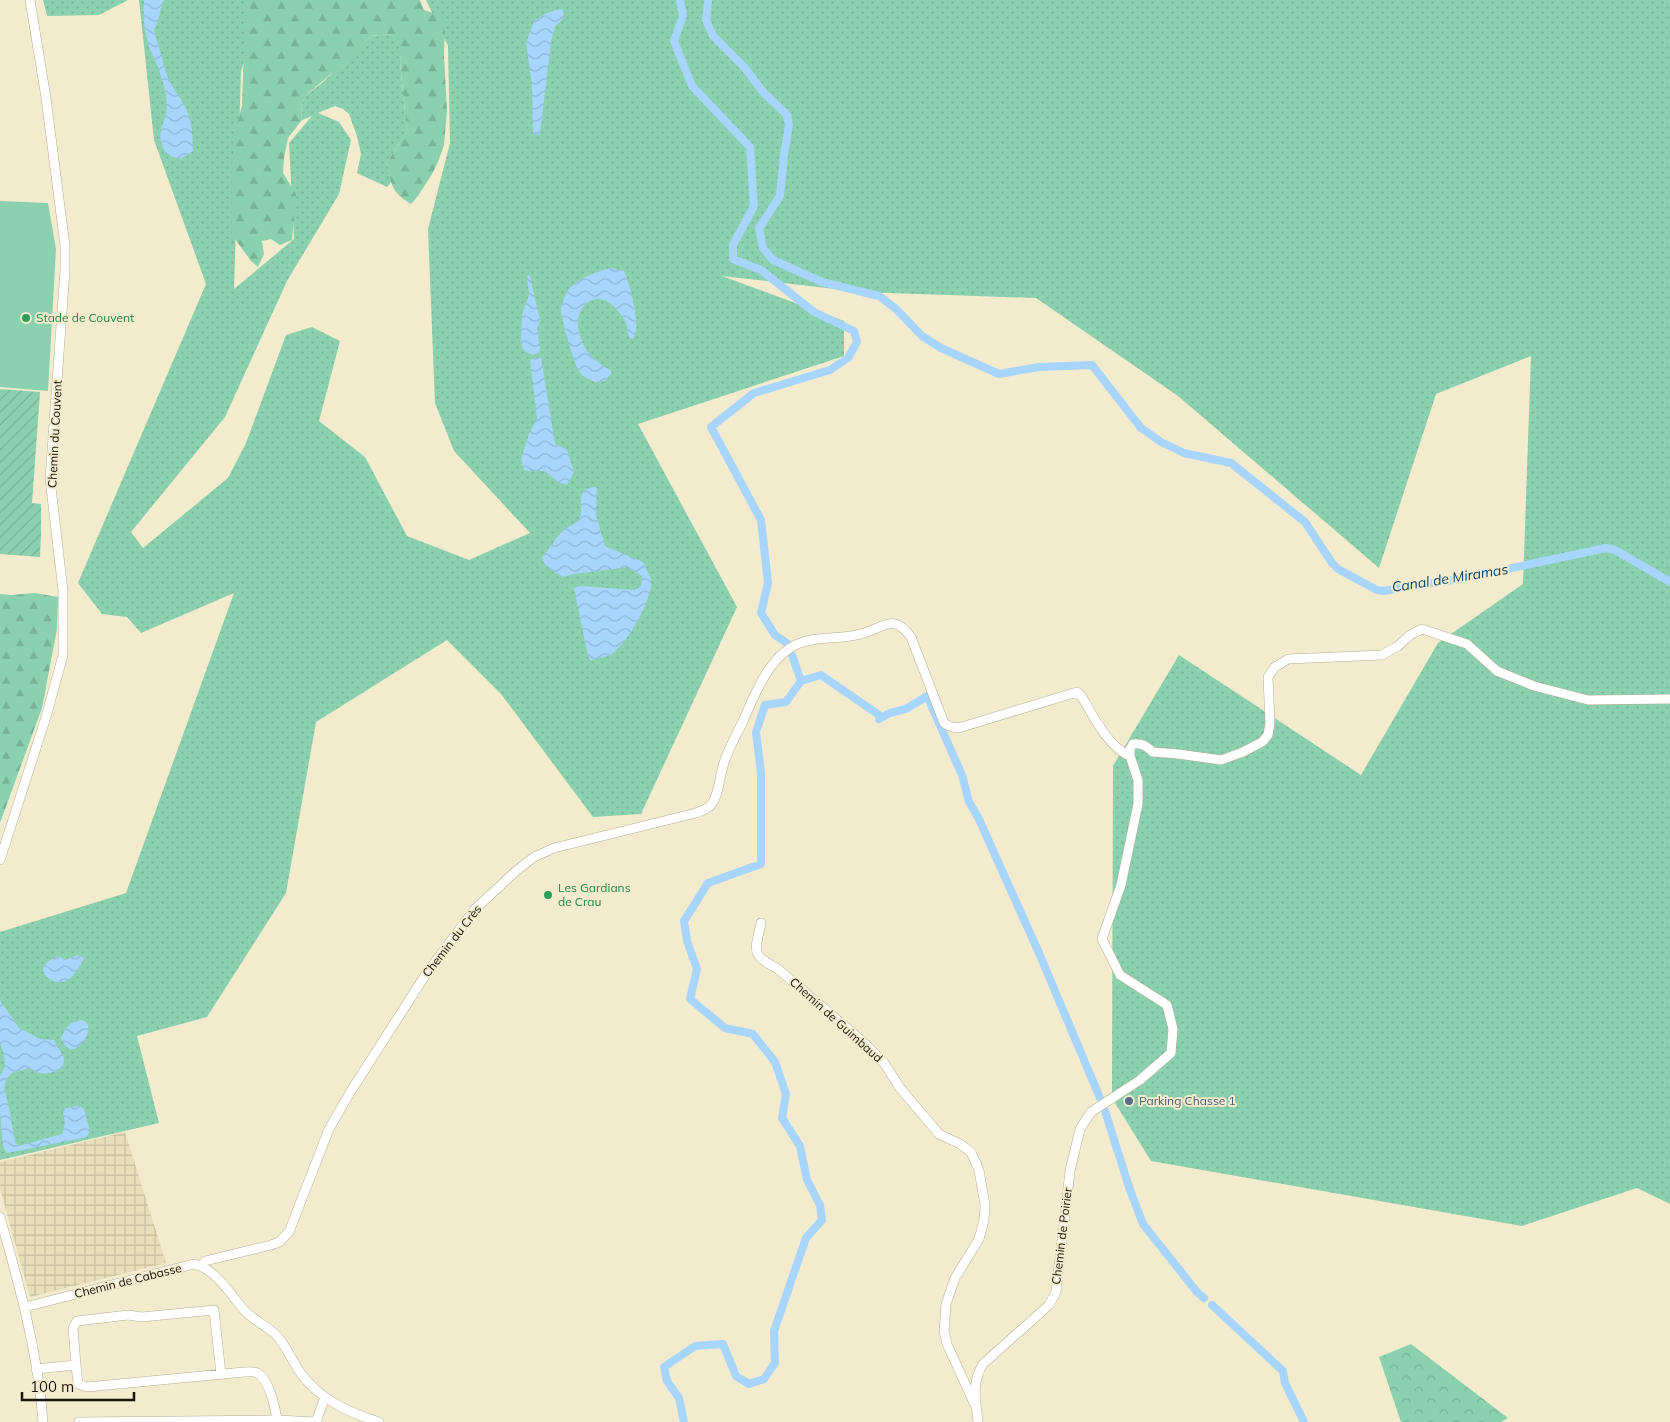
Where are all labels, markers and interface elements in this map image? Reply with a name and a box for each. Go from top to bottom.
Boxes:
place label: Stade de Couvent [36,310,134,325]
marker: Stade de Couvent [20,312,32,324]
street label: Chemin du Couvent [44,380,65,488]
water label: Canal de Miramas [1391,560,1509,596]
place label: Les Gardians de Crau [558,880,631,909]
marker: Les Gardians de Crau [542,889,554,901]
street label: Chemin du Crès [419,902,484,980]
street label: Chemin de Guimbaud [787,974,886,1065]
place label: Parking Chasse 1 [1139,1093,1236,1108]
marker: Parking Chasse 1 [1123,1095,1135,1107]
street label: Chemin de Poirier [1048,1186,1075,1285]
street label: Chemin de Cabasse [73,1260,183,1301]
scale bar [22,1370,135,1402]
text: 100 m [30,1377,74,1396]

